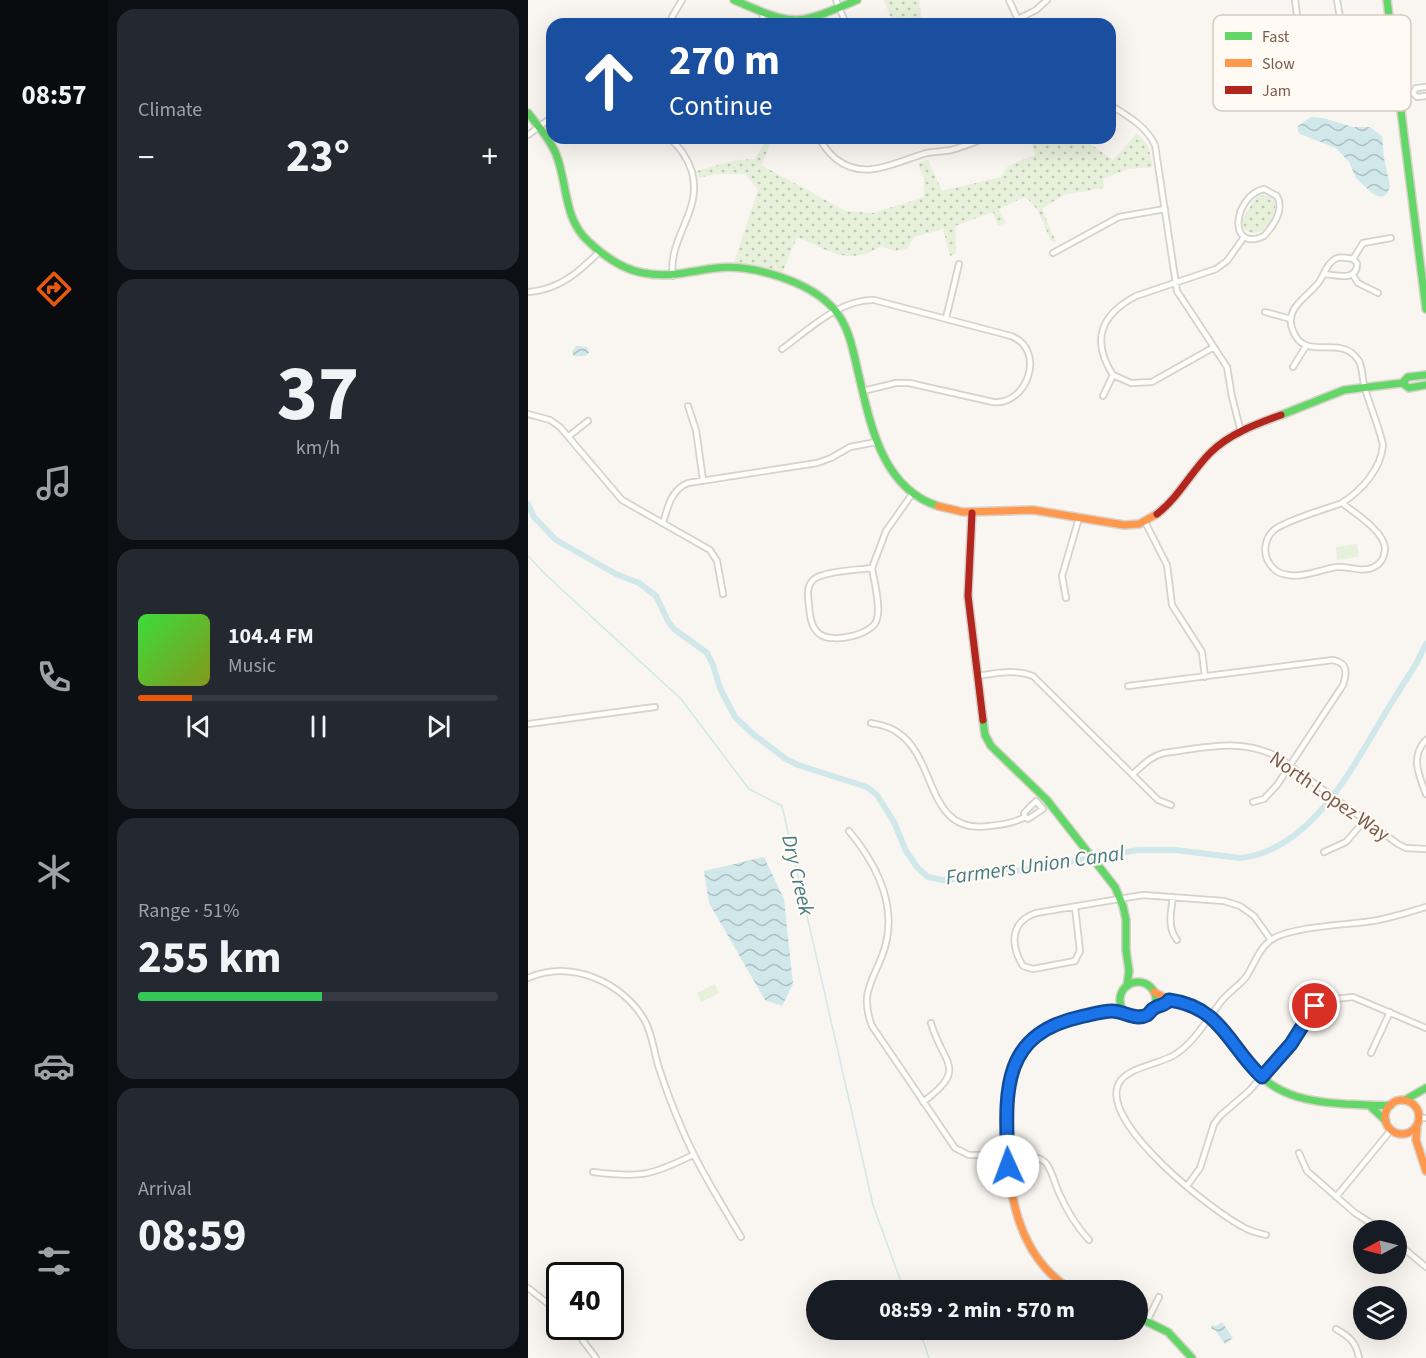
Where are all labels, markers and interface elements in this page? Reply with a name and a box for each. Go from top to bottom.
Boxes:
legend [1213,15,1411,111]
text: Fast [1262,26,1290,48]
text: 270 m [669,31,780,91]
icon: ahead [570,42,648,120]
text: Slow [1262,53,1295,75]
text: 08:57 [21,76,87,115]
text: Jam [1262,80,1291,102]
text: Continue [669,87,772,126]
text: Climate [138,96,202,124]
text: 23° [286,125,350,189]
text: − [138,134,154,181]
text: + [482,134,498,181]
icon: directions [33,268,75,310]
text: 37 [277,339,359,450]
text: km/h [296,434,340,462]
icon: music [33,462,75,504]
text: 104.4 FM [228,620,314,652]
text: Music [228,652,276,680]
icon: phone [33,656,75,698]
icon: previous [182,710,215,743]
icon: pause [302,710,335,743]
icon: next [422,710,455,743]
street label: North Lopez Way [1264,745,1396,849]
water label: Dry Creek [774,832,822,919]
water label: Farmers Union Canal [944,838,1127,892]
icon: climate [33,851,75,893]
text: Range · 51% [138,897,239,925]
text: 255 km [138,926,282,990]
pin [1289,980,1340,1031]
icon: arrive [1298,989,1331,1022]
icon: car [33,1045,75,1087]
position arrow [976,1134,1040,1198]
text: Arrival [138,1175,192,1203]
text: 08:59 [138,1204,247,1268]
north arrow [1353,1220,1407,1274]
map controls [1353,1220,1407,1340]
icon: filters [33,1240,75,1282]
speed limit sign: 40 [546,1262,624,1340]
button: layers [1353,1286,1407,1340]
text: 08:59 · 2 min · 570 m [879,1294,1075,1326]

